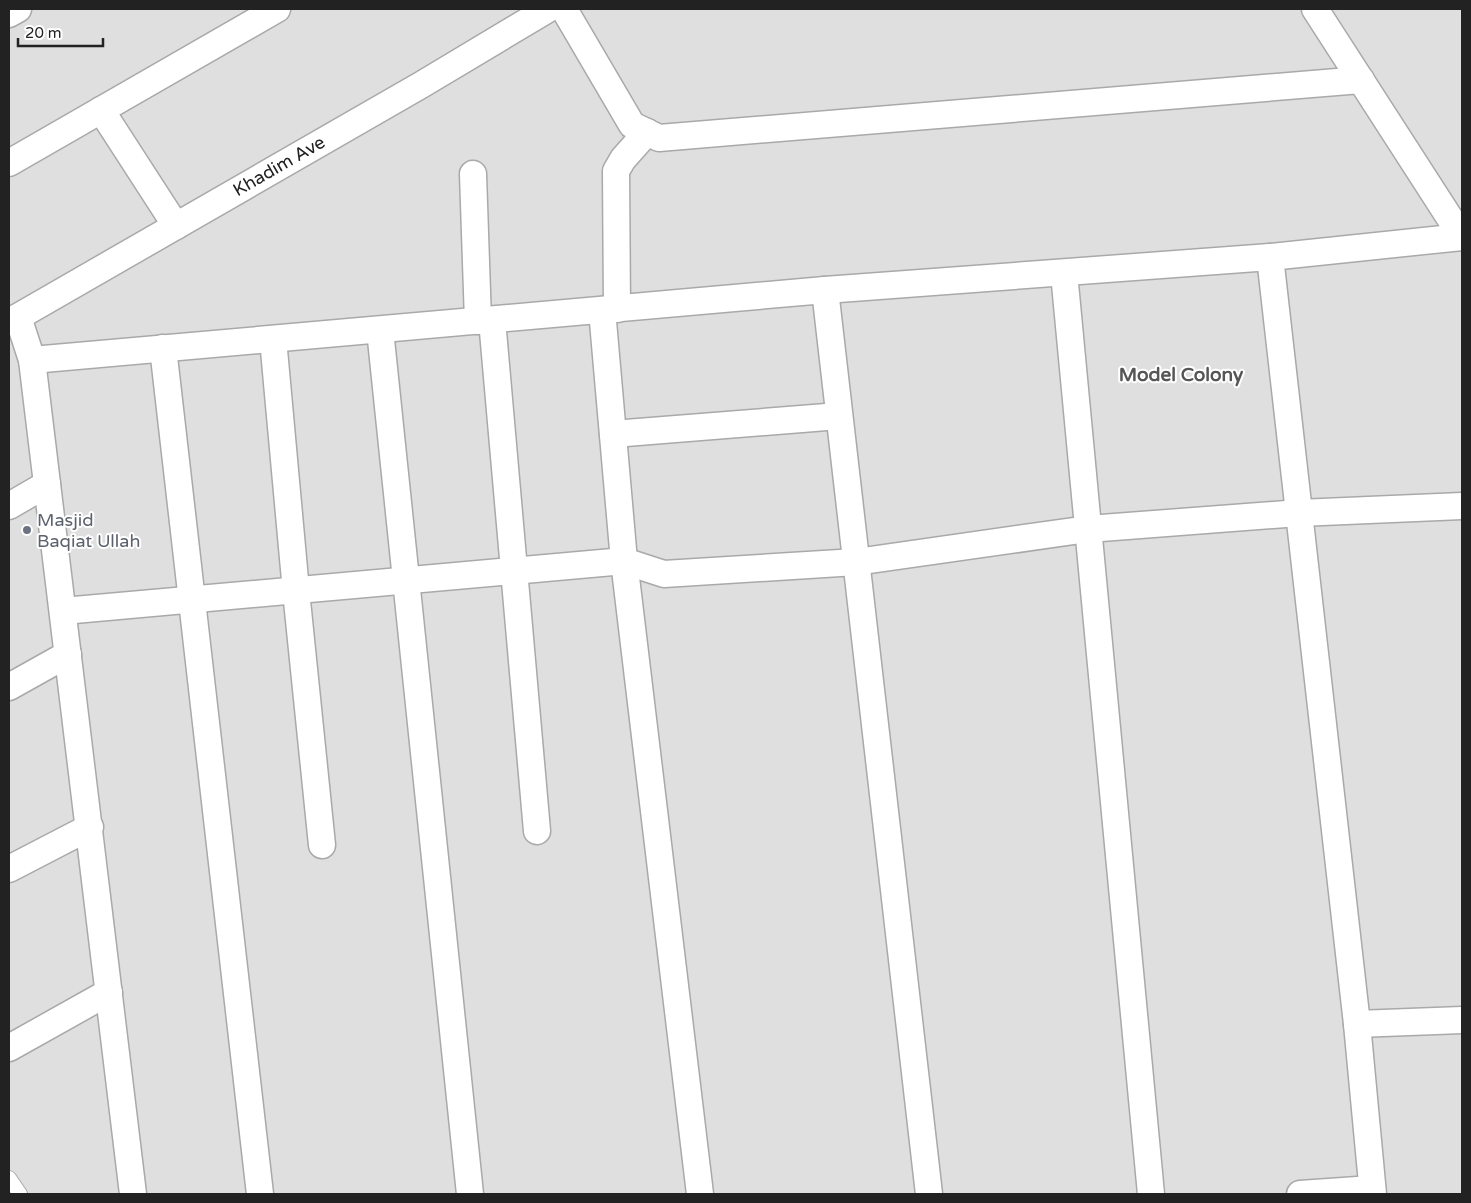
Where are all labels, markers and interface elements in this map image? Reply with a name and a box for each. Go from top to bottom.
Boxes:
scale bar [18,15,102,47]
text: 20 m [25,24,62,42]
street label: Khadim Ave [229,131,329,201]
district label: Model Colony [1119,364,1244,387]
place label: Masjid Baqiat Ullah [37,509,140,552]
marker: Masjid Baqiat Ullah [21,524,33,536]

